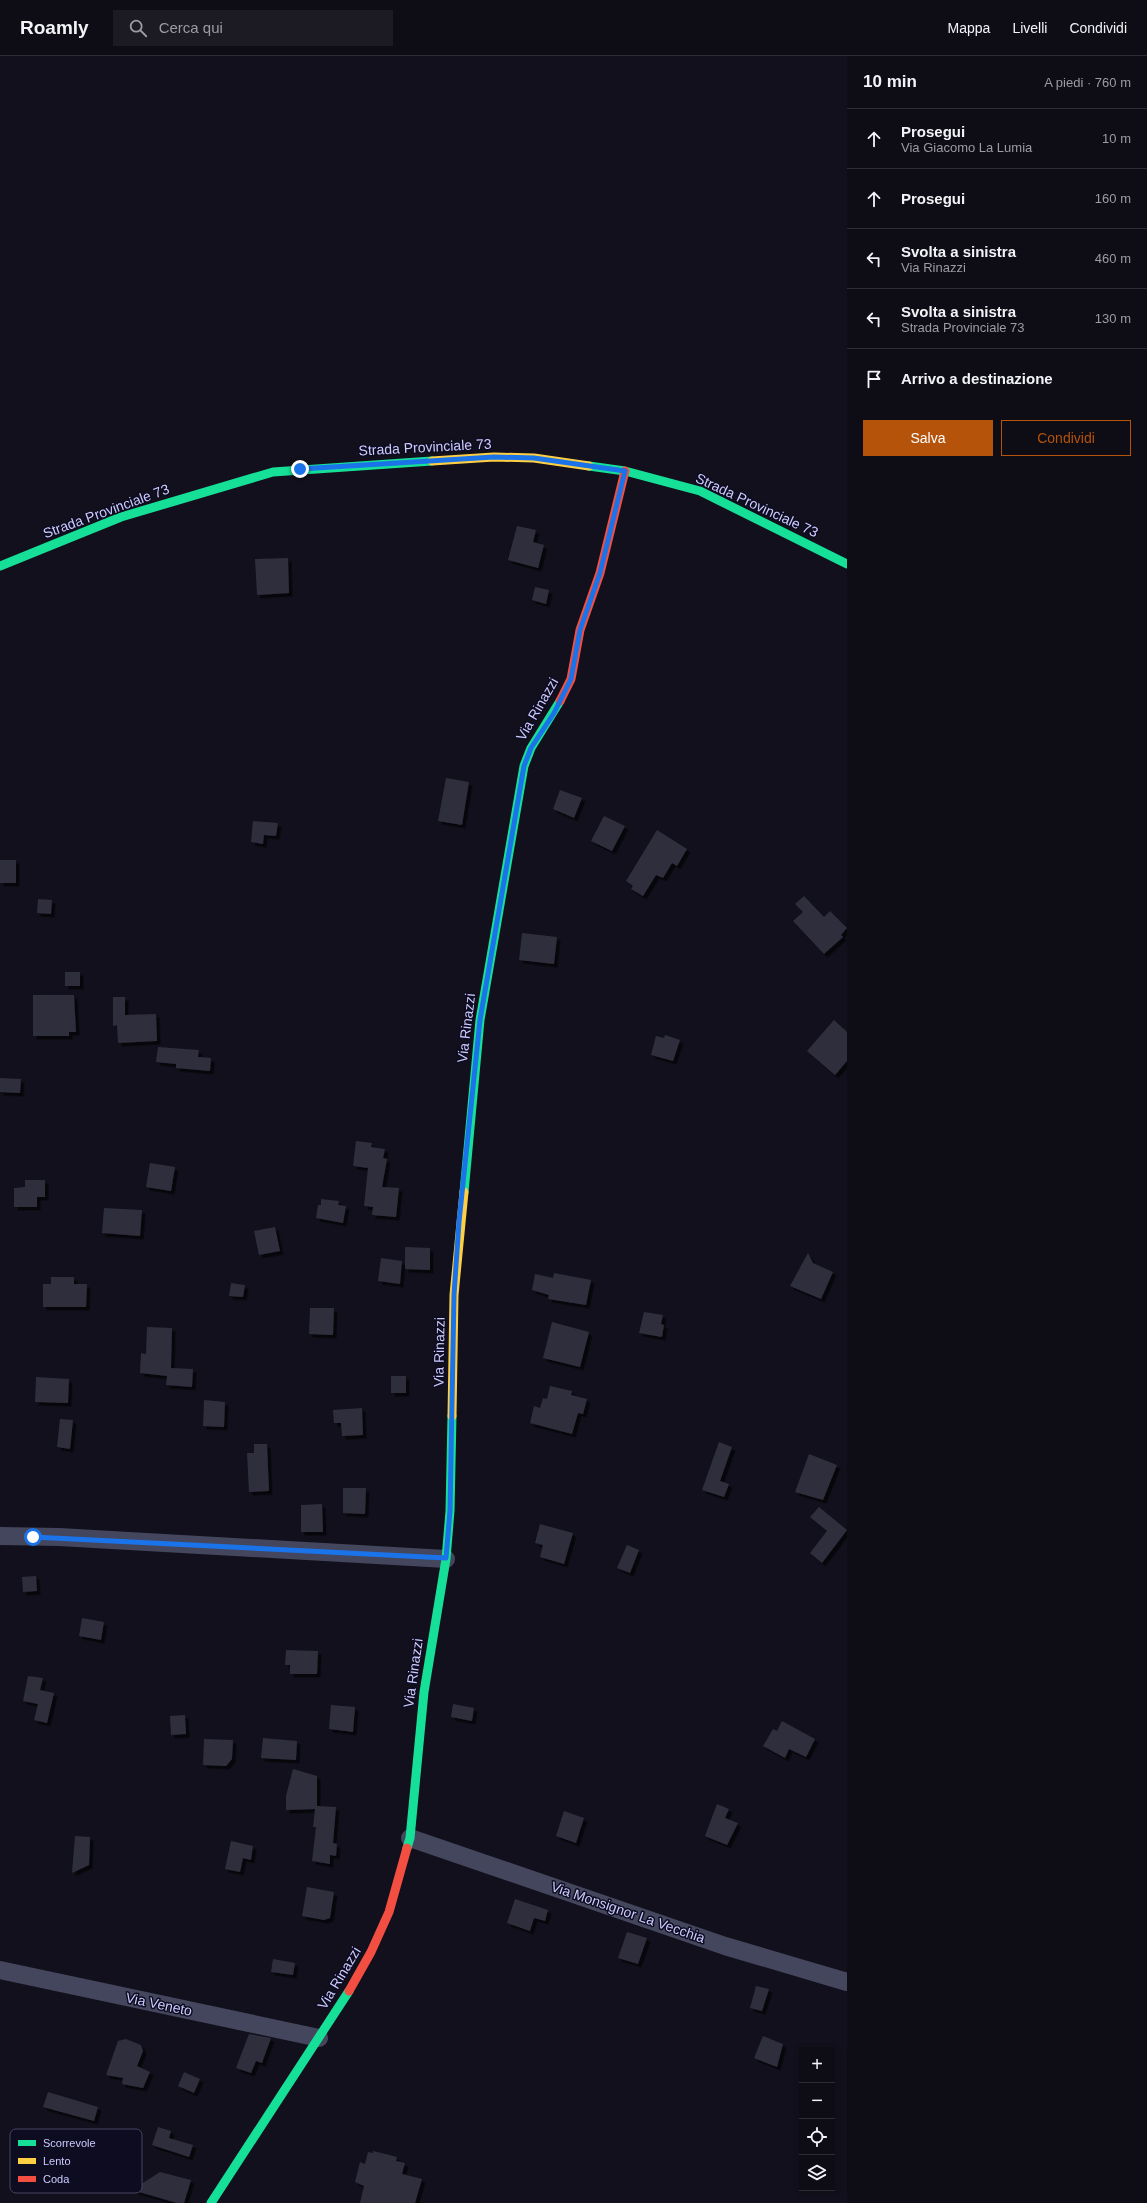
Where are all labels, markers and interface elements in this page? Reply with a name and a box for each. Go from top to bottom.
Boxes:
search box [113,10,393,46]
text: Roamly [20,17,89,38]
icon: search [127,17,149,39]
text: Cerca qui [159,19,223,36]
text: Mappa [948,20,990,36]
text: Livelli [1012,20,1047,36]
text: Condividi [1069,20,1127,36]
text: 10 min [863,72,917,91]
text: A piedi · 760 m [1044,75,1131,90]
text: Prosegui [901,123,965,140]
icon: ahead [863,128,885,150]
text: 10 m [1102,131,1131,146]
text: Via Giacomo La Lumia [901,140,1032,155]
icon: ahead [863,188,885,210]
text: Prosegui [901,190,965,207]
text: 160 m [1095,191,1131,206]
text: Svolta a sinistra [901,243,1016,260]
icon: left [863,248,885,270]
text: 460 m [1095,251,1131,266]
text: Via Rinazzi [901,260,966,275]
text: Svolta a sinistra [901,303,1016,320]
icon: left [863,308,885,330]
text: 130 m [1095,311,1131,326]
text: Strada Provinciale 73 [901,320,1025,335]
icon: arrive [863,368,885,390]
text: Arrivo a destinazione [901,370,1053,387]
button: Salva [863,420,993,456]
button: Condividi [1001,420,1131,456]
street label: Strada Provinciale 73 [358,436,492,458]
route end [291,460,309,478]
street label: Strada Provinciale 73 [693,470,821,540]
street label: Strada Provinciale 73 [41,481,171,541]
street label: Via Rinazzi [513,675,561,743]
street label: Via Rinazzi [454,992,478,1064]
street label: Via Rinazzi [430,1317,448,1387]
route start [24,1528,42,1546]
street label: Via Rinazzi [400,1637,426,1709]
street label: Via Monsignor La Vecchia [549,1878,707,1946]
street label: Via Rinazzi [314,1944,364,2012]
street label: Via Veneto [124,1989,194,2019]
map controls [799,2047,835,2191]
button: + [799,2047,835,2083]
button: − [799,2083,835,2119]
button: locate [799,2119,835,2155]
legend [10,2129,142,2193]
text: Scorrevole [43,2137,96,2149]
text: Lento [43,2155,71,2167]
button: layers [799,2155,835,2191]
text: Coda [43,2173,70,2185]

